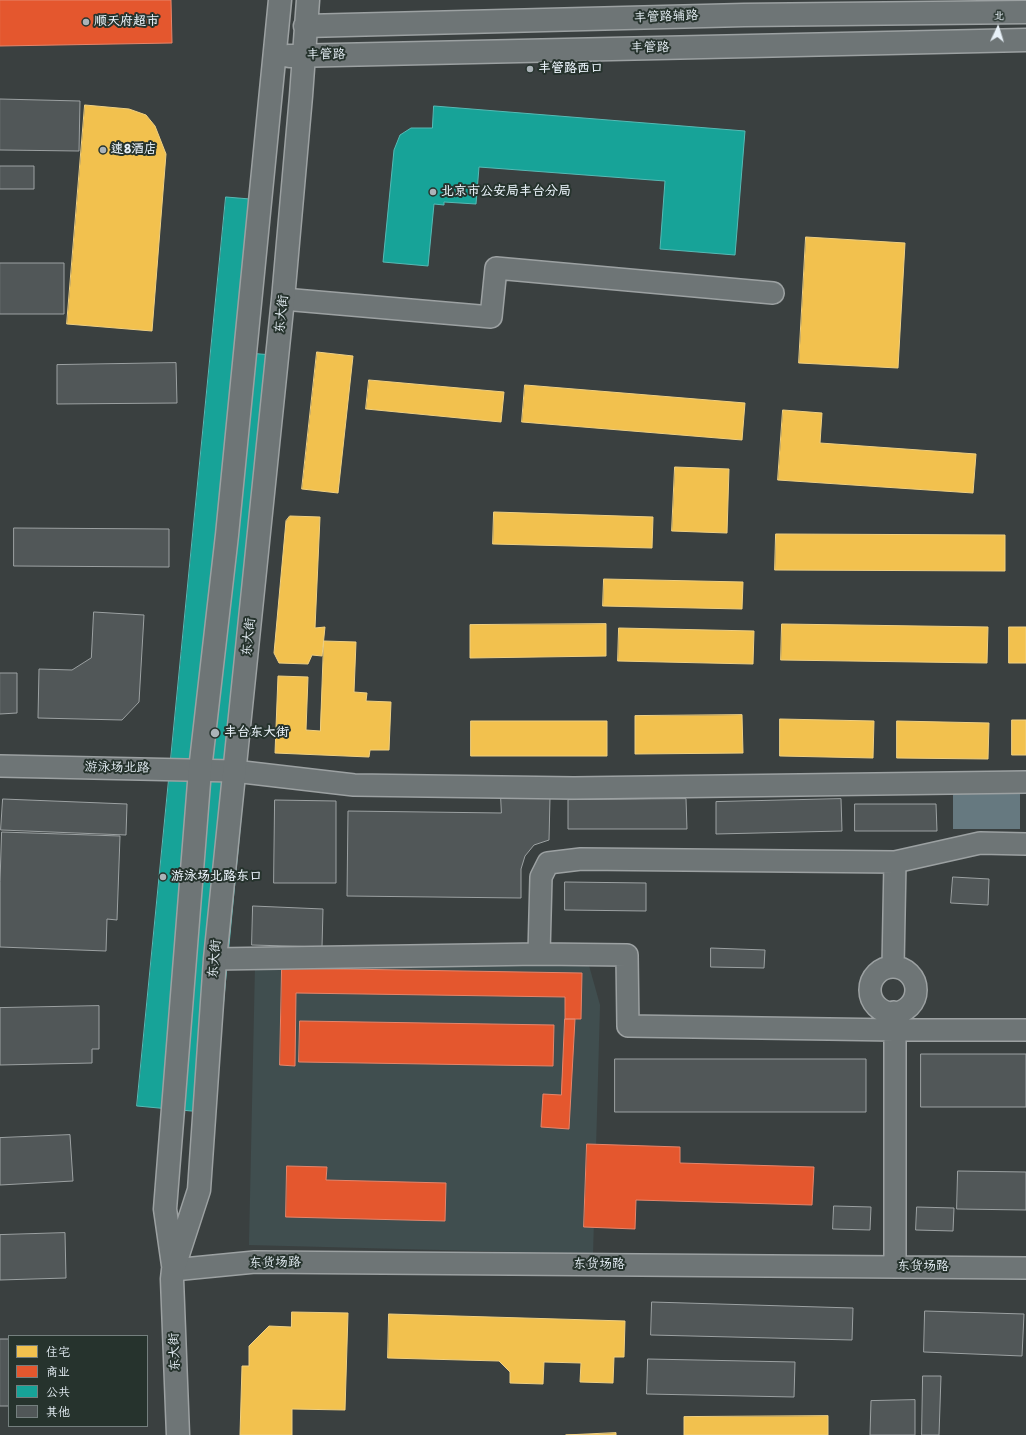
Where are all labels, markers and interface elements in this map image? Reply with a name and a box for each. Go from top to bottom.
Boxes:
street label: 丰管路辅路 [633,8,699,26]
north arrow [978,8,1018,48]
text: 北 [993,9,1005,22]
place label: 顺天府超市 [94,14,159,30]
marker: 顺天府超市 [81,17,91,27]
street label: 丰管路 [630,40,670,56]
street label: 丰管路 [306,47,346,63]
place label: 丰管路西口 [538,61,603,77]
marker: 丰管路西口 [525,64,535,74]
place label: 速8酒店 [111,142,157,158]
marker: 速8酒店 [98,145,108,155]
place label: 北京市公安局丰台分局 [441,184,571,200]
marker: 北京市公安局丰台分局 [428,187,438,197]
street label: 东大街 [272,294,292,334]
street label: 东大街 [239,617,259,657]
place label: 丰台东大街 [224,725,289,741]
marker: 丰台东大街 [209,727,221,739]
street label: 游泳场北路 [84,760,150,776]
place label: 游泳场北路东口 [171,869,262,885]
marker: 游泳场北路东口 [158,872,168,882]
street label: 东大街 [206,939,224,979]
street label: 东货场路 [249,1255,301,1271]
street label: 东货场路 [573,1257,625,1273]
street label: 东货场路 [897,1259,949,1275]
street label: 东大街 [167,1332,183,1372]
legend [8,1335,148,1427]
text: 住宅 [46,1345,70,1359]
text: 商业 [46,1365,70,1379]
text: 公共 [46,1385,70,1399]
text: 其他 [46,1405,70,1419]

